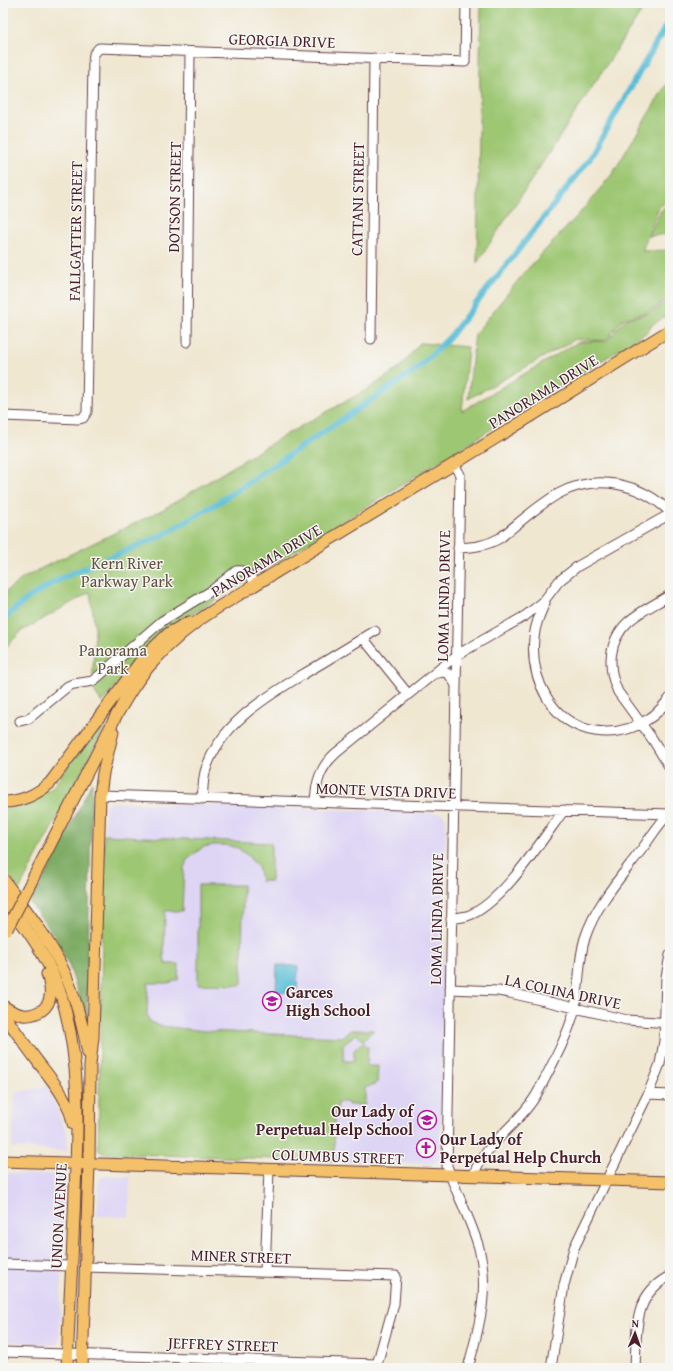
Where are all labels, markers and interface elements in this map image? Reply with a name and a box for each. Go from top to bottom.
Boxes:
street label: GEORGIA DRIVE [228,26,336,54]
street label: DOTSON STREET [161,141,187,253]
street label: CATTANI STREET [344,142,370,256]
street label: FALLGATTER STREET [62,161,88,301]
street label: PANORAMA DRIVE [484,348,602,434]
street label: PANORAMA DRIVE [206,517,326,603]
street label: LOMA LINDA DRIVE [430,530,456,662]
park label: Kern River Parkway Park [81,551,174,593]
park label: Panorama Park [79,638,147,680]
street label: MONTE VISTA DRIVE [315,776,457,804]
street label: LOMA LINDA DRIVE [423,853,449,985]
street label: LA COLINA DRIVE [503,967,623,1015]
place label: Garces High School [286,980,370,1022]
school or university icon: Garces High School [261,990,283,1012]
place label: Our Lady of Perpetual Help School [256,1099,415,1141]
school or university icon: Our Lady of Perpetual Help School [416,1109,438,1131]
place label: Our Lady of Perpetual Help Church [440,1127,602,1169]
church icon: Our Lady of Perpetual Help Church [415,1137,437,1159]
street label: COLUMBUS STREET [272,1142,404,1170]
street label: UNION AVENUE [43,1163,73,1269]
street label: MINER STREET [190,1242,292,1270]
north arrow [615,1313,655,1353]
text: N [631,1315,640,1331]
street label: JEFFREY STREET [165,1330,279,1358]

